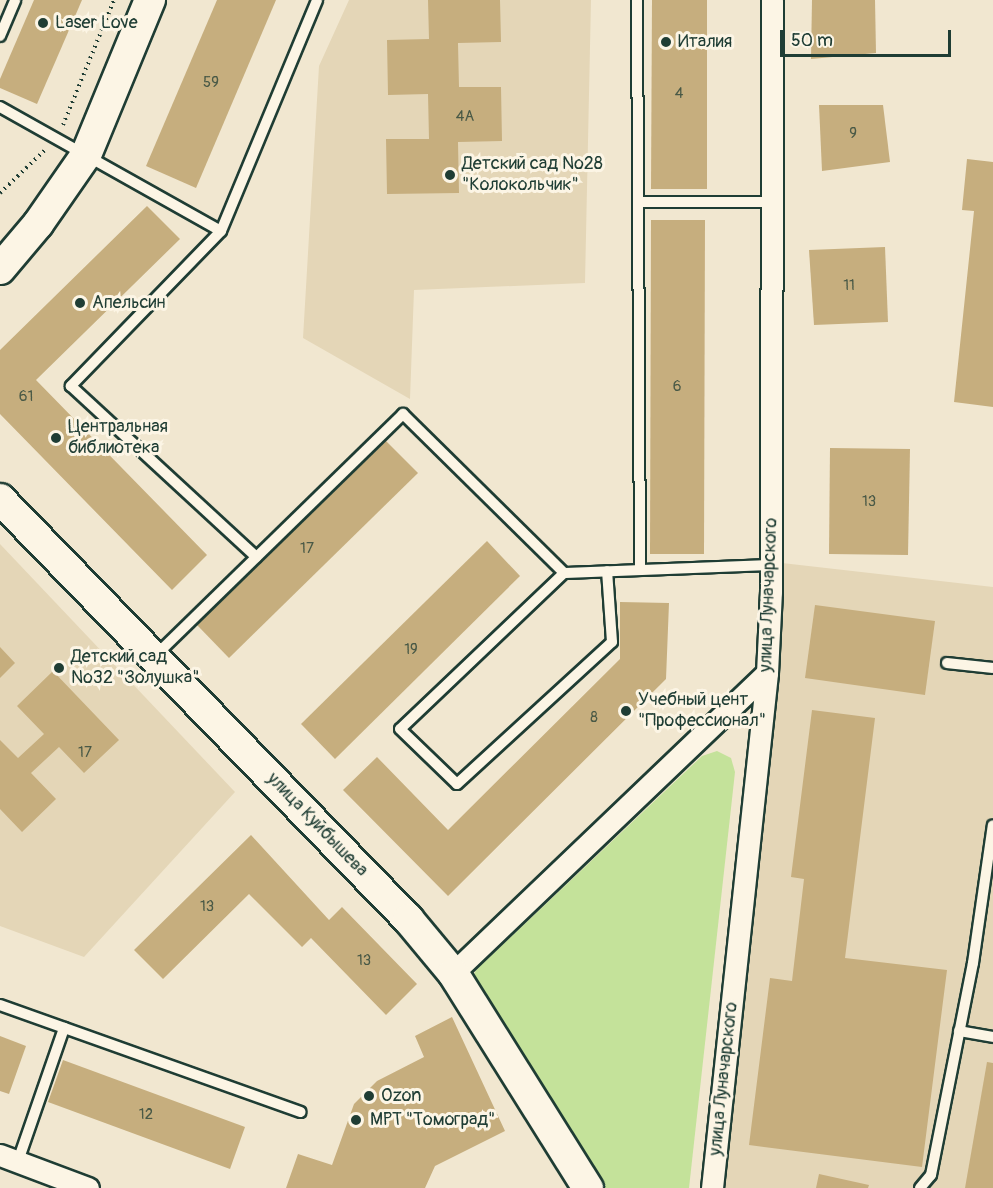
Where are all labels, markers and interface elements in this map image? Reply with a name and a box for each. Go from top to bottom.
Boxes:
place label: Laser Love [55,12,138,34]
marker: Laser Love [36,16,50,30]
scale bar [783,18,954,56]
text: 50 m [791,29,833,52]
place label: Италия [678,31,732,53]
marker: Италия [659,35,673,49]
house number: 59 [203,74,219,92]
house number: 4 [675,85,683,103]
house number: 4А [456,108,474,126]
house number: 9 [849,125,857,143]
place label: Детский сад №28 "Колокольчик" [462,154,603,196]
marker: Детский сад №28 "Колокольчик" [443,168,457,182]
house number: 11 [843,277,855,295]
place label: Апельсин [92,292,166,314]
marker: Апельсин [73,296,87,310]
house number: 6 [673,378,681,396]
house number: 61 [19,388,33,406]
place label: Центральная библиотека [68,417,168,460]
marker: Центральная библиотека [49,431,63,445]
house number: 13 [862,493,876,511]
street label: улица Луначарского [756,517,782,673]
house number: 17 [300,540,314,558]
house number: 19 [404,641,418,659]
place label: Детский сад №32 "Золушка" [71,647,199,690]
marker: Детский сад №32 "Золушка" [52,661,66,675]
place label: Учебный цент "Профессионал" [638,690,766,732]
marker: Учебный цент "Профессионал" [619,704,633,718]
house number: 8 [590,709,598,727]
house number: 17 [78,744,92,762]
street label: улица Куйбышева [262,769,372,881]
house number: 13 [200,898,214,916]
house number: 13 [357,952,371,970]
street label: улица Луначарского [705,1001,743,1157]
place label: Ozon [381,1085,421,1107]
marker: Ozon [362,1089,376,1103]
house number: 12 [139,1106,153,1124]
place label: МРТ "Томоград" [370,1109,495,1131]
marker: МРТ "Томоград" [347,1111,365,1129]

